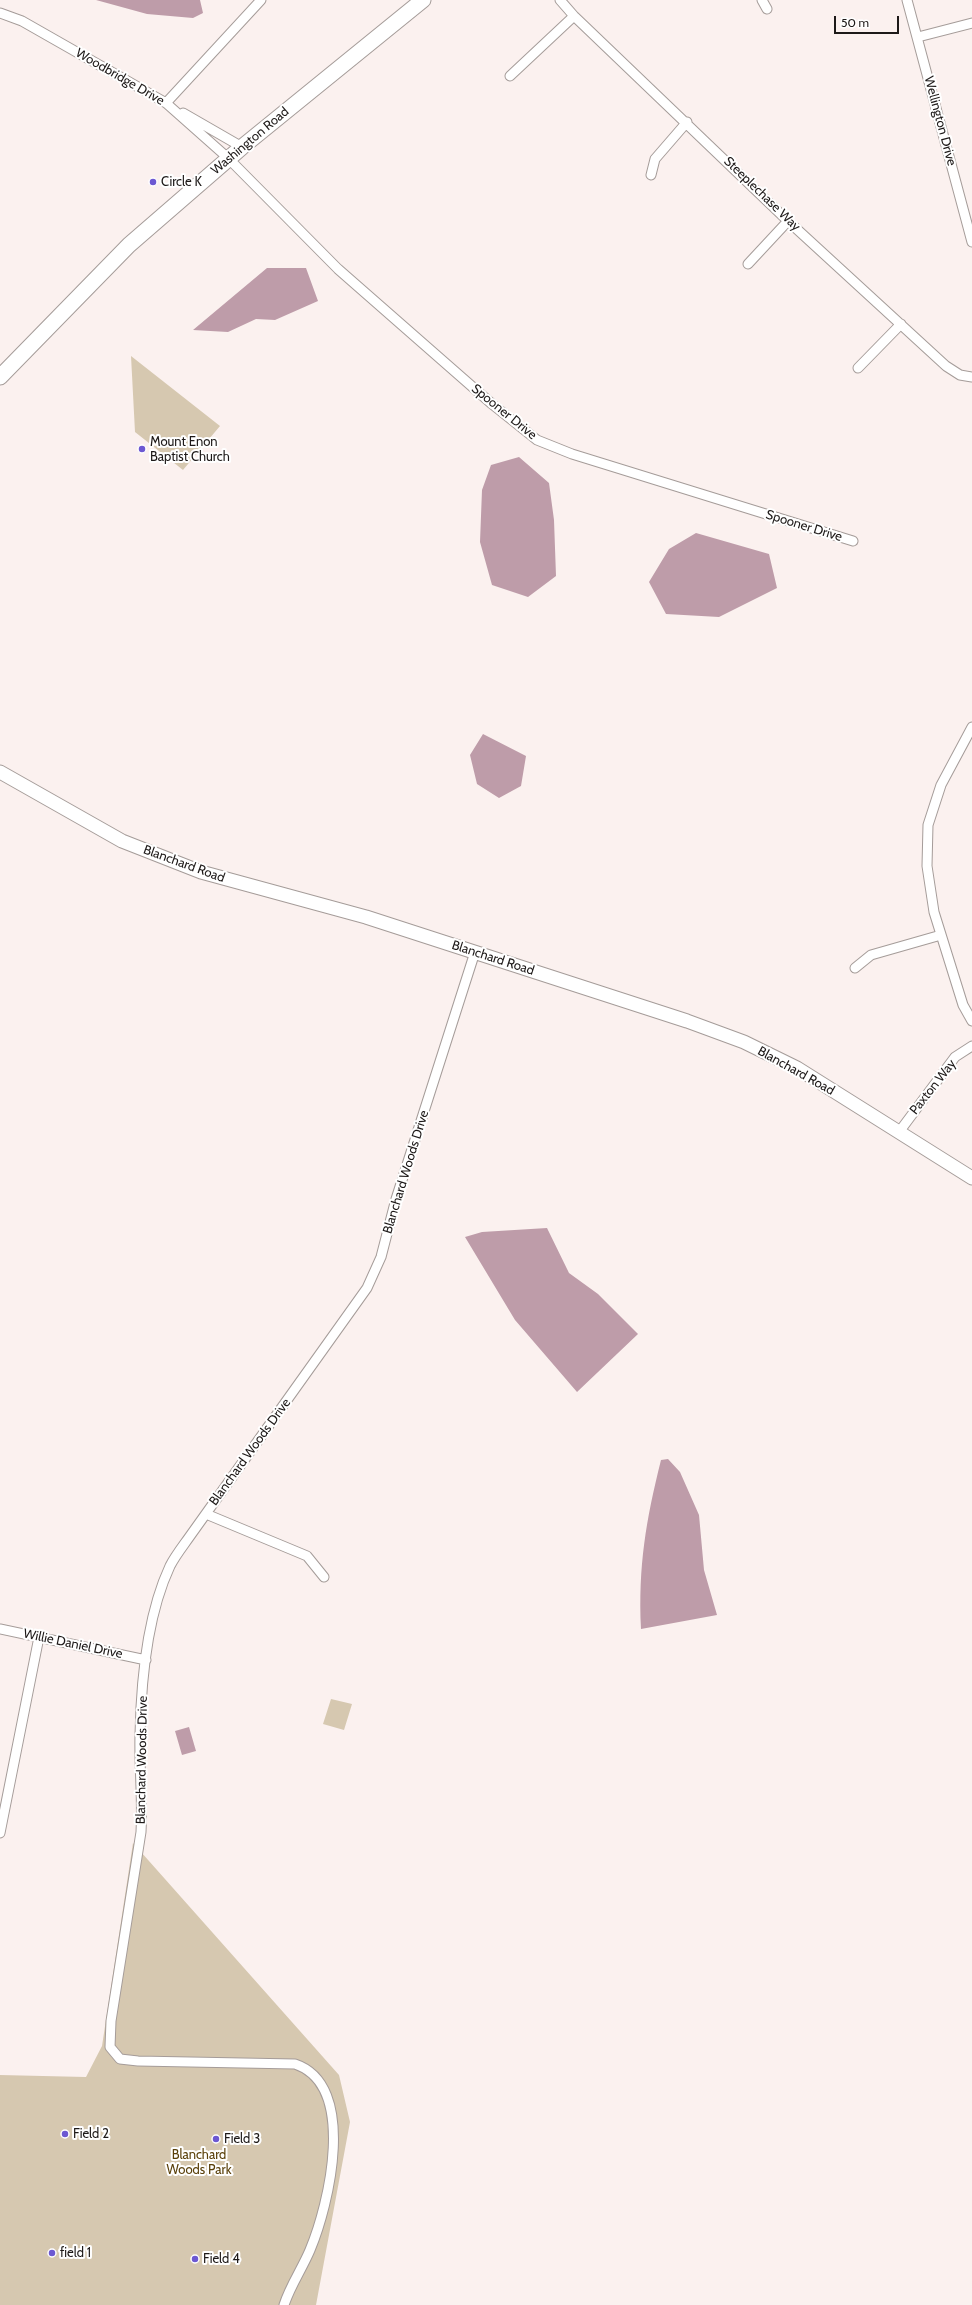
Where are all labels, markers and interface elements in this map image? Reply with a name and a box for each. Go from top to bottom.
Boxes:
scale bar [836,8,901,34]
text: 50 m [841,15,869,30]
street label: Woodbridge Drive [73,45,167,109]
street label: Wellington Drive [921,75,959,167]
street label: Washington Road [208,104,292,178]
street label: Steeplechase Way [720,154,804,234]
place label: Circle K [161,174,202,190]
marker: Circle K [148,177,158,187]
street label: Spooner Drive [468,381,540,443]
place label: Mount Enon Baptist Church [150,434,230,465]
marker: Mount Enon Baptist Church [137,444,147,454]
street label: Spooner Drive [764,507,844,545]
street label: Blanchard Road [141,842,227,886]
street label: Blanchard Road [450,937,536,979]
street label: Blanchard Road [755,1043,837,1099]
street label: Paxton Way [907,1056,959,1118]
street label: Blanchard Woods Drive [380,1108,432,1236]
street label: Blanchard Woods Drive [206,1396,294,1508]
street label: Willie Daniel Drive [22,1626,124,1662]
street label: Blanchard Woods Drive [133,1696,151,1824]
place label: Field 2 [73,2126,109,2142]
marker: Field 2 [60,2129,70,2139]
place label: Field 3 [224,2131,260,2147]
marker: Field 3 [211,2134,221,2144]
park label: Blanchard Woods Park [166,2147,232,2178]
place label: field 1 [60,2245,91,2261]
marker: field 1 [47,2248,57,2258]
place label: Field 4 [203,2251,240,2267]
marker: Field 4 [190,2254,200,2264]

